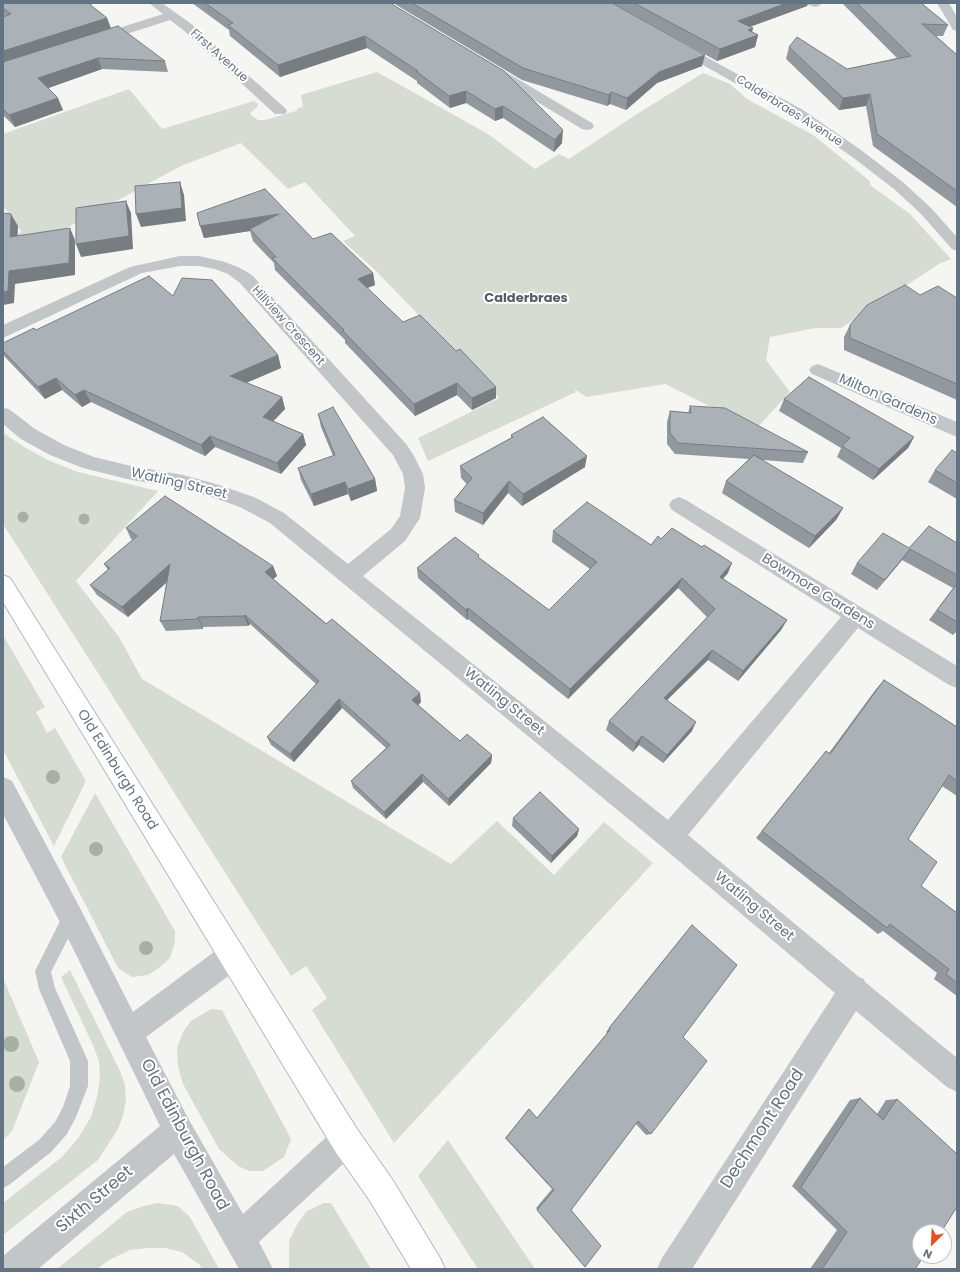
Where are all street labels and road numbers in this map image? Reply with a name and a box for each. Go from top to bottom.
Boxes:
street label: First Avenue [187,26,251,86]
street label: Calderbraes Avenue [733,72,845,150]
street label: Hillview Crescent [249,283,327,369]
street label: Milton Gardens [836,371,940,429]
street label: Watling Street [129,465,229,503]
street label: Bowmore Gardens [758,550,878,634]
street label: Watling Street [461,665,547,739]
street label: Old Edinburgh Road [73,707,161,833]
street label: Watling Street [711,869,797,945]
street label: Old Edinburgh Road [135,1056,233,1214]
street label: Dechmont Road [717,1066,809,1192]
street label: Sixth Street [53,1162,137,1238]

